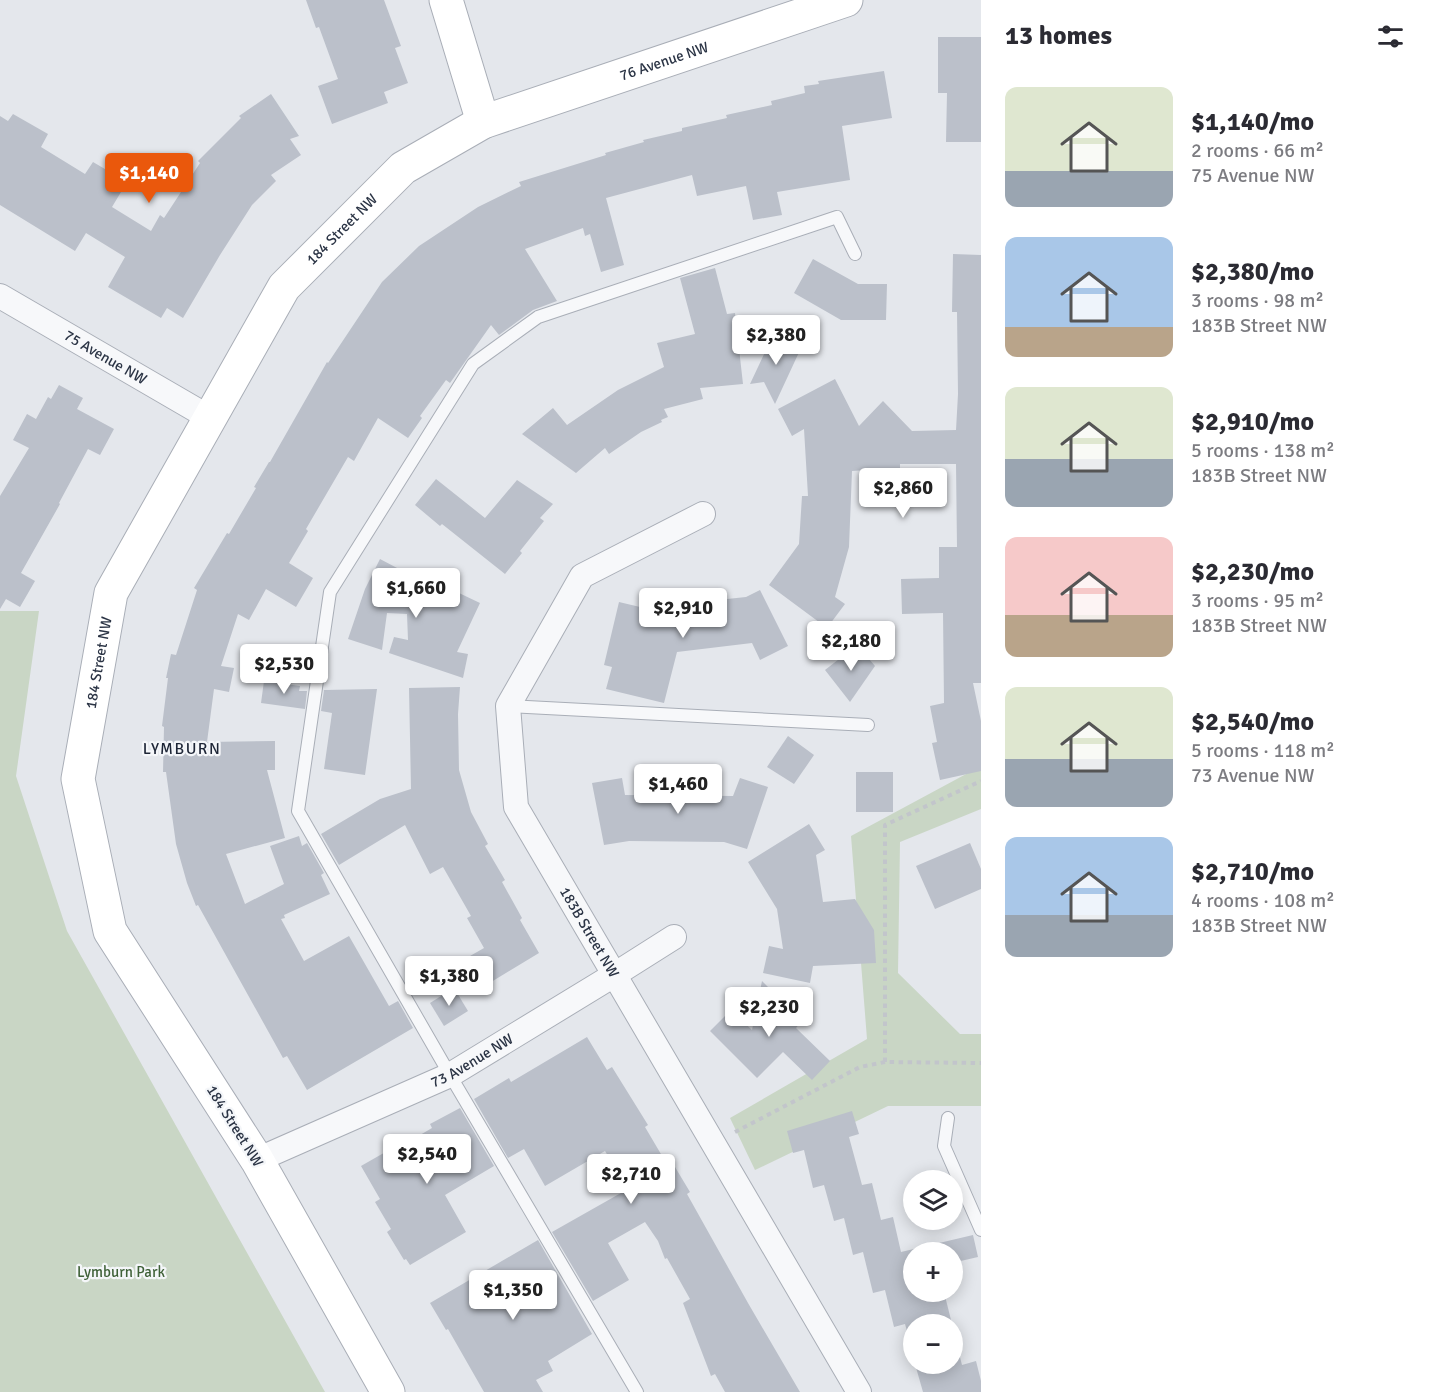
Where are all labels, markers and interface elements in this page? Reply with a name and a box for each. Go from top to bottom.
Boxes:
text: 13 homes [1005,20,1112,52]
icon: filters [1374,20,1407,53]
street label: 76 Avenue NW [617,38,711,84]
text: $1,140/mo [1191,106,1314,138]
icon: home [1053,111,1125,183]
text: 2 rooms · 66 m² [1191,138,1324,163]
pin: $1,140 [100,153,198,204]
text: $1,140 [119,160,179,185]
text: 75 Avenue NW [1191,163,1315,188]
street label: 184 Street NW [303,190,381,268]
text: $2,380/mo [1191,256,1314,288]
icon: home [1053,261,1125,333]
text: 3 rooms · 98 m² [1191,288,1324,313]
text: 183B Street NW [1191,313,1327,338]
pin: $2,380 [727,315,825,366]
text: $2,380 [746,322,806,347]
street label: 75 Avenue NW [61,326,150,388]
text: $2,910/mo [1191,406,1314,438]
icon: home [1053,411,1125,483]
text: 5 rooms · 138 m² [1191,438,1335,463]
text: 183B Street NW [1191,463,1327,488]
pin: $2,860 [854,468,952,519]
text: $2,860 [873,475,933,500]
text: $2,230/mo [1191,556,1314,588]
icon: home [1053,561,1125,633]
pin: $1,660 [367,568,465,619]
text: $1,660 [386,575,446,600]
pin: $2,910 [634,588,732,639]
text: 3 rooms · 95 m² [1191,588,1324,613]
text: $2,910 [653,595,713,620]
text: 183B Street NW [1191,613,1327,638]
street label: 184 Street NW [82,615,116,710]
pin: $2,180 [802,621,900,672]
text: $2,180 [821,628,881,653]
pin: $2,530 [235,644,333,695]
text: $2,530 [254,651,314,676]
text: $2,540/mo [1191,706,1314,738]
icon: home [1053,711,1125,783]
text: 5 rooms · 118 m² [1191,738,1335,763]
district label: LYMBURN [143,739,221,759]
text: 73 Avenue NW [1191,763,1315,788]
pin: $1,460 [629,764,727,815]
text: $1,460 [648,771,708,796]
text: $2,710/mo [1191,856,1314,888]
icon: home [1053,861,1125,933]
street label: 183B Street NW [556,884,623,981]
text: 4 rooms · 108 m² [1191,888,1335,913]
text: 183B Street NW [1191,913,1327,938]
pin: $1,380 [400,956,498,1007]
text: $1,380 [419,963,479,988]
pin: $2,230 [720,987,818,1038]
text: $2,230 [739,994,799,1019]
street label: 73 Avenue NW [428,1029,517,1091]
street label: 184 Street NW [203,1082,267,1170]
pin: $2,540 [378,1134,476,1185]
text: $2,540 [397,1141,457,1166]
pin: $2,710 [582,1154,680,1205]
text: $2,710 [601,1161,661,1186]
map controls [903,1170,963,1374]
button: layers [903,1170,963,1230]
button: + [903,1242,963,1302]
park label: Lymburn Park [77,1263,165,1281]
pin: $1,350 [464,1270,562,1321]
text: $1,350 [483,1277,543,1302]
button: − [903,1314,963,1374]

